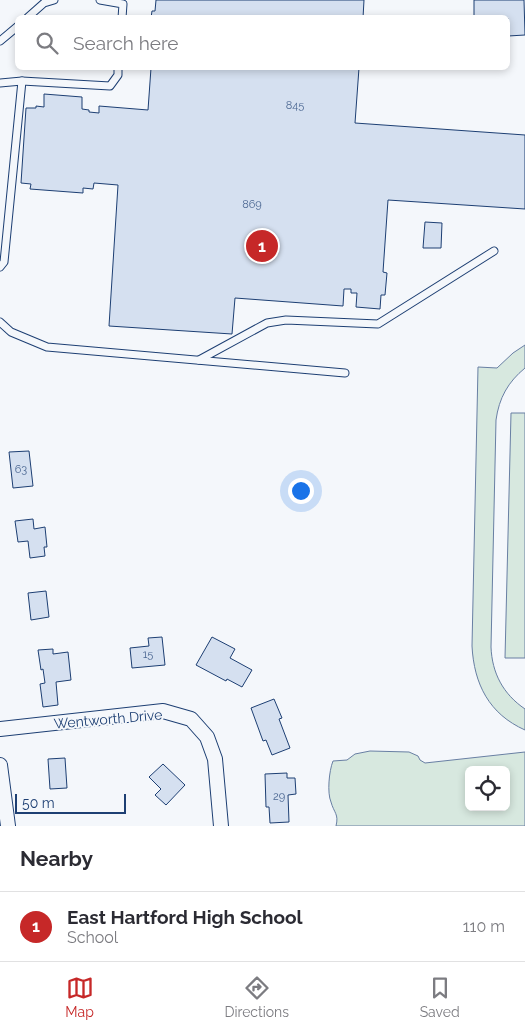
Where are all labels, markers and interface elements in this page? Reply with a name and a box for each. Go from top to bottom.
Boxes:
search box [15,15,510,70]
icon: search [33,29,61,57]
text: Search here [73,32,179,54]
house number: 845 [286,99,304,112]
house number: 869 [242,198,262,211]
pin: 1 [246,227,278,265]
house number: 63 [15,463,27,476]
your location [288,478,314,504]
house number: 15 [143,648,153,661]
street label: Wentworth Drive [53,706,163,732]
map controls [465,766,510,811]
button: locate [465,766,510,811]
house number: 29 [273,790,285,803]
scale bar [15,791,126,814]
text: 50 m [22,795,55,811]
text: Nearby [20,846,93,871]
text: East Hartford High School [67,906,303,928]
text: 1 [32,917,40,936]
text: 110 m [463,917,505,936]
text: School [67,928,118,947]
tab: Map [65,974,94,1020]
tab: Directions [224,974,289,1020]
tab: Saved [420,974,460,1020]

